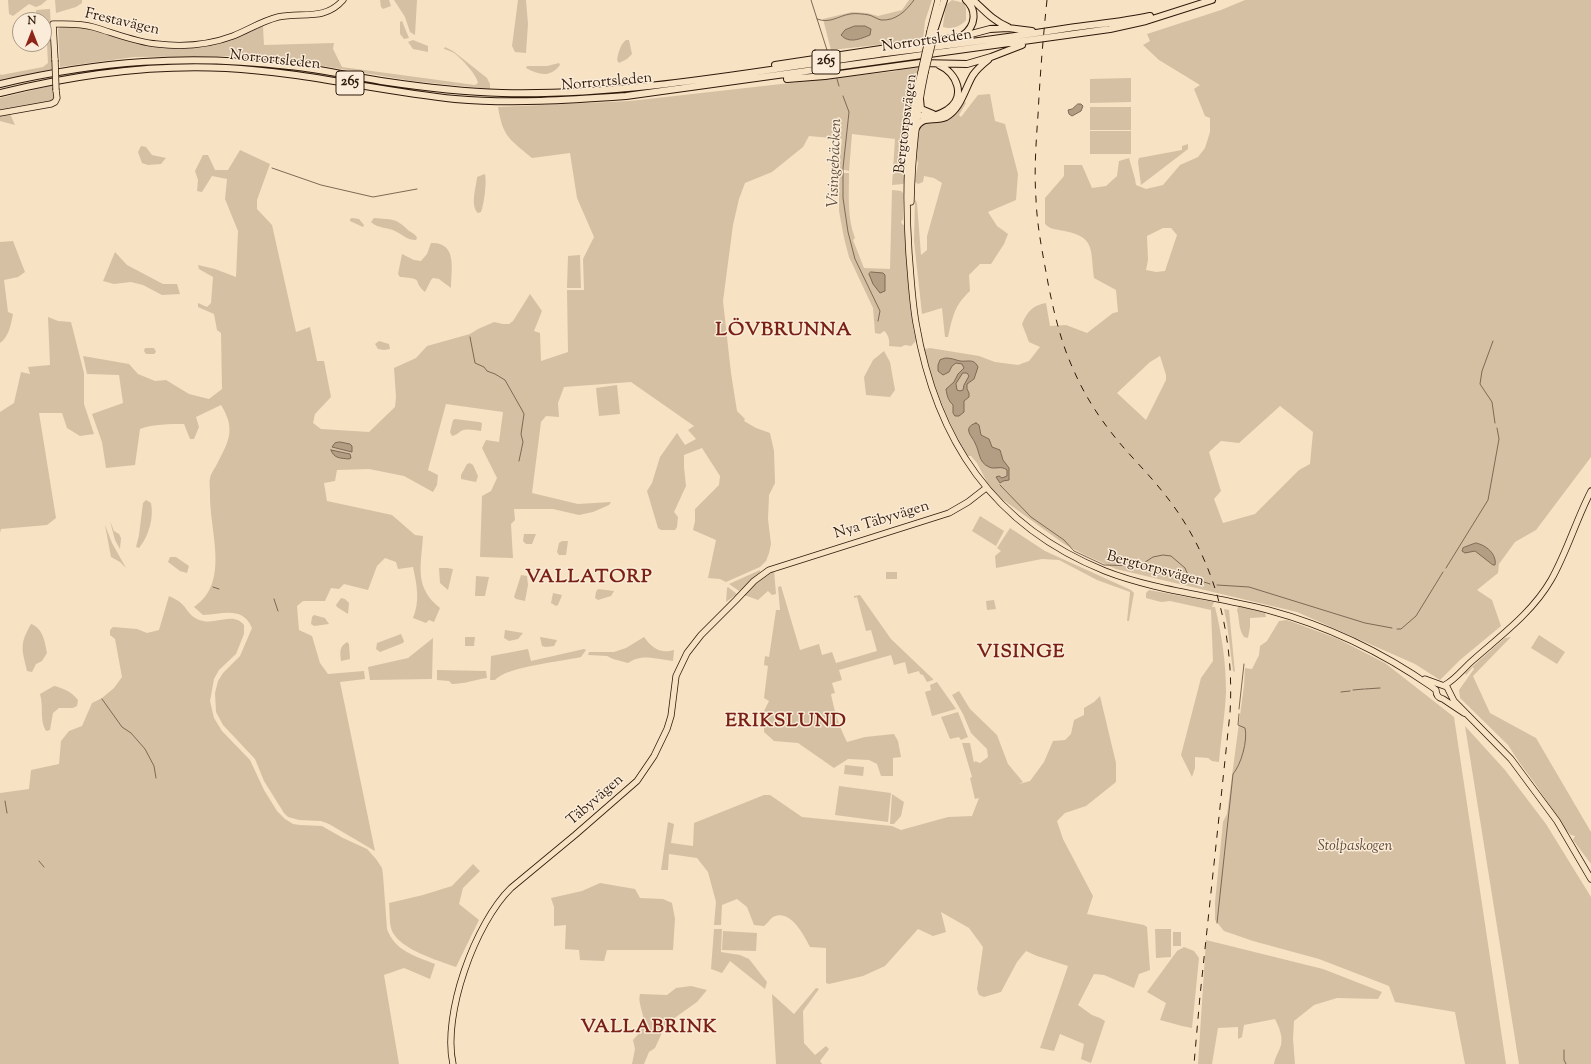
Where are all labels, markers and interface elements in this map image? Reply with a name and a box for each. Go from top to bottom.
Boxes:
street label: Frestavägen [83,6,161,40]
north arrow [12,12,52,52]
text: N [28,13,36,29]
street label: Norrortsleden [881,27,973,57]
street label: Norrortsleden [229,47,321,75]
road number: 265 [812,50,840,74]
street label: Norrortsleden [561,70,653,96]
road number: 265 [336,71,364,95]
street label: Bergtorpsvägen [892,73,922,175]
water label: Visingebäcken [825,118,847,208]
district label: LÖVBRUNNA [715,321,853,343]
street label: Nya Täbyvägen [832,498,932,544]
street label: Bergtorpsvägen [1104,548,1206,592]
district label: VALLATORP [525,568,653,590]
district label: VISINGE [977,643,1065,665]
district label: ERIKSLUND [725,712,847,734]
street label: Täbyvägen [564,771,628,831]
park label: Stolpaskogen [1318,838,1392,856]
district label: VALLABRINK [580,1018,718,1040]

